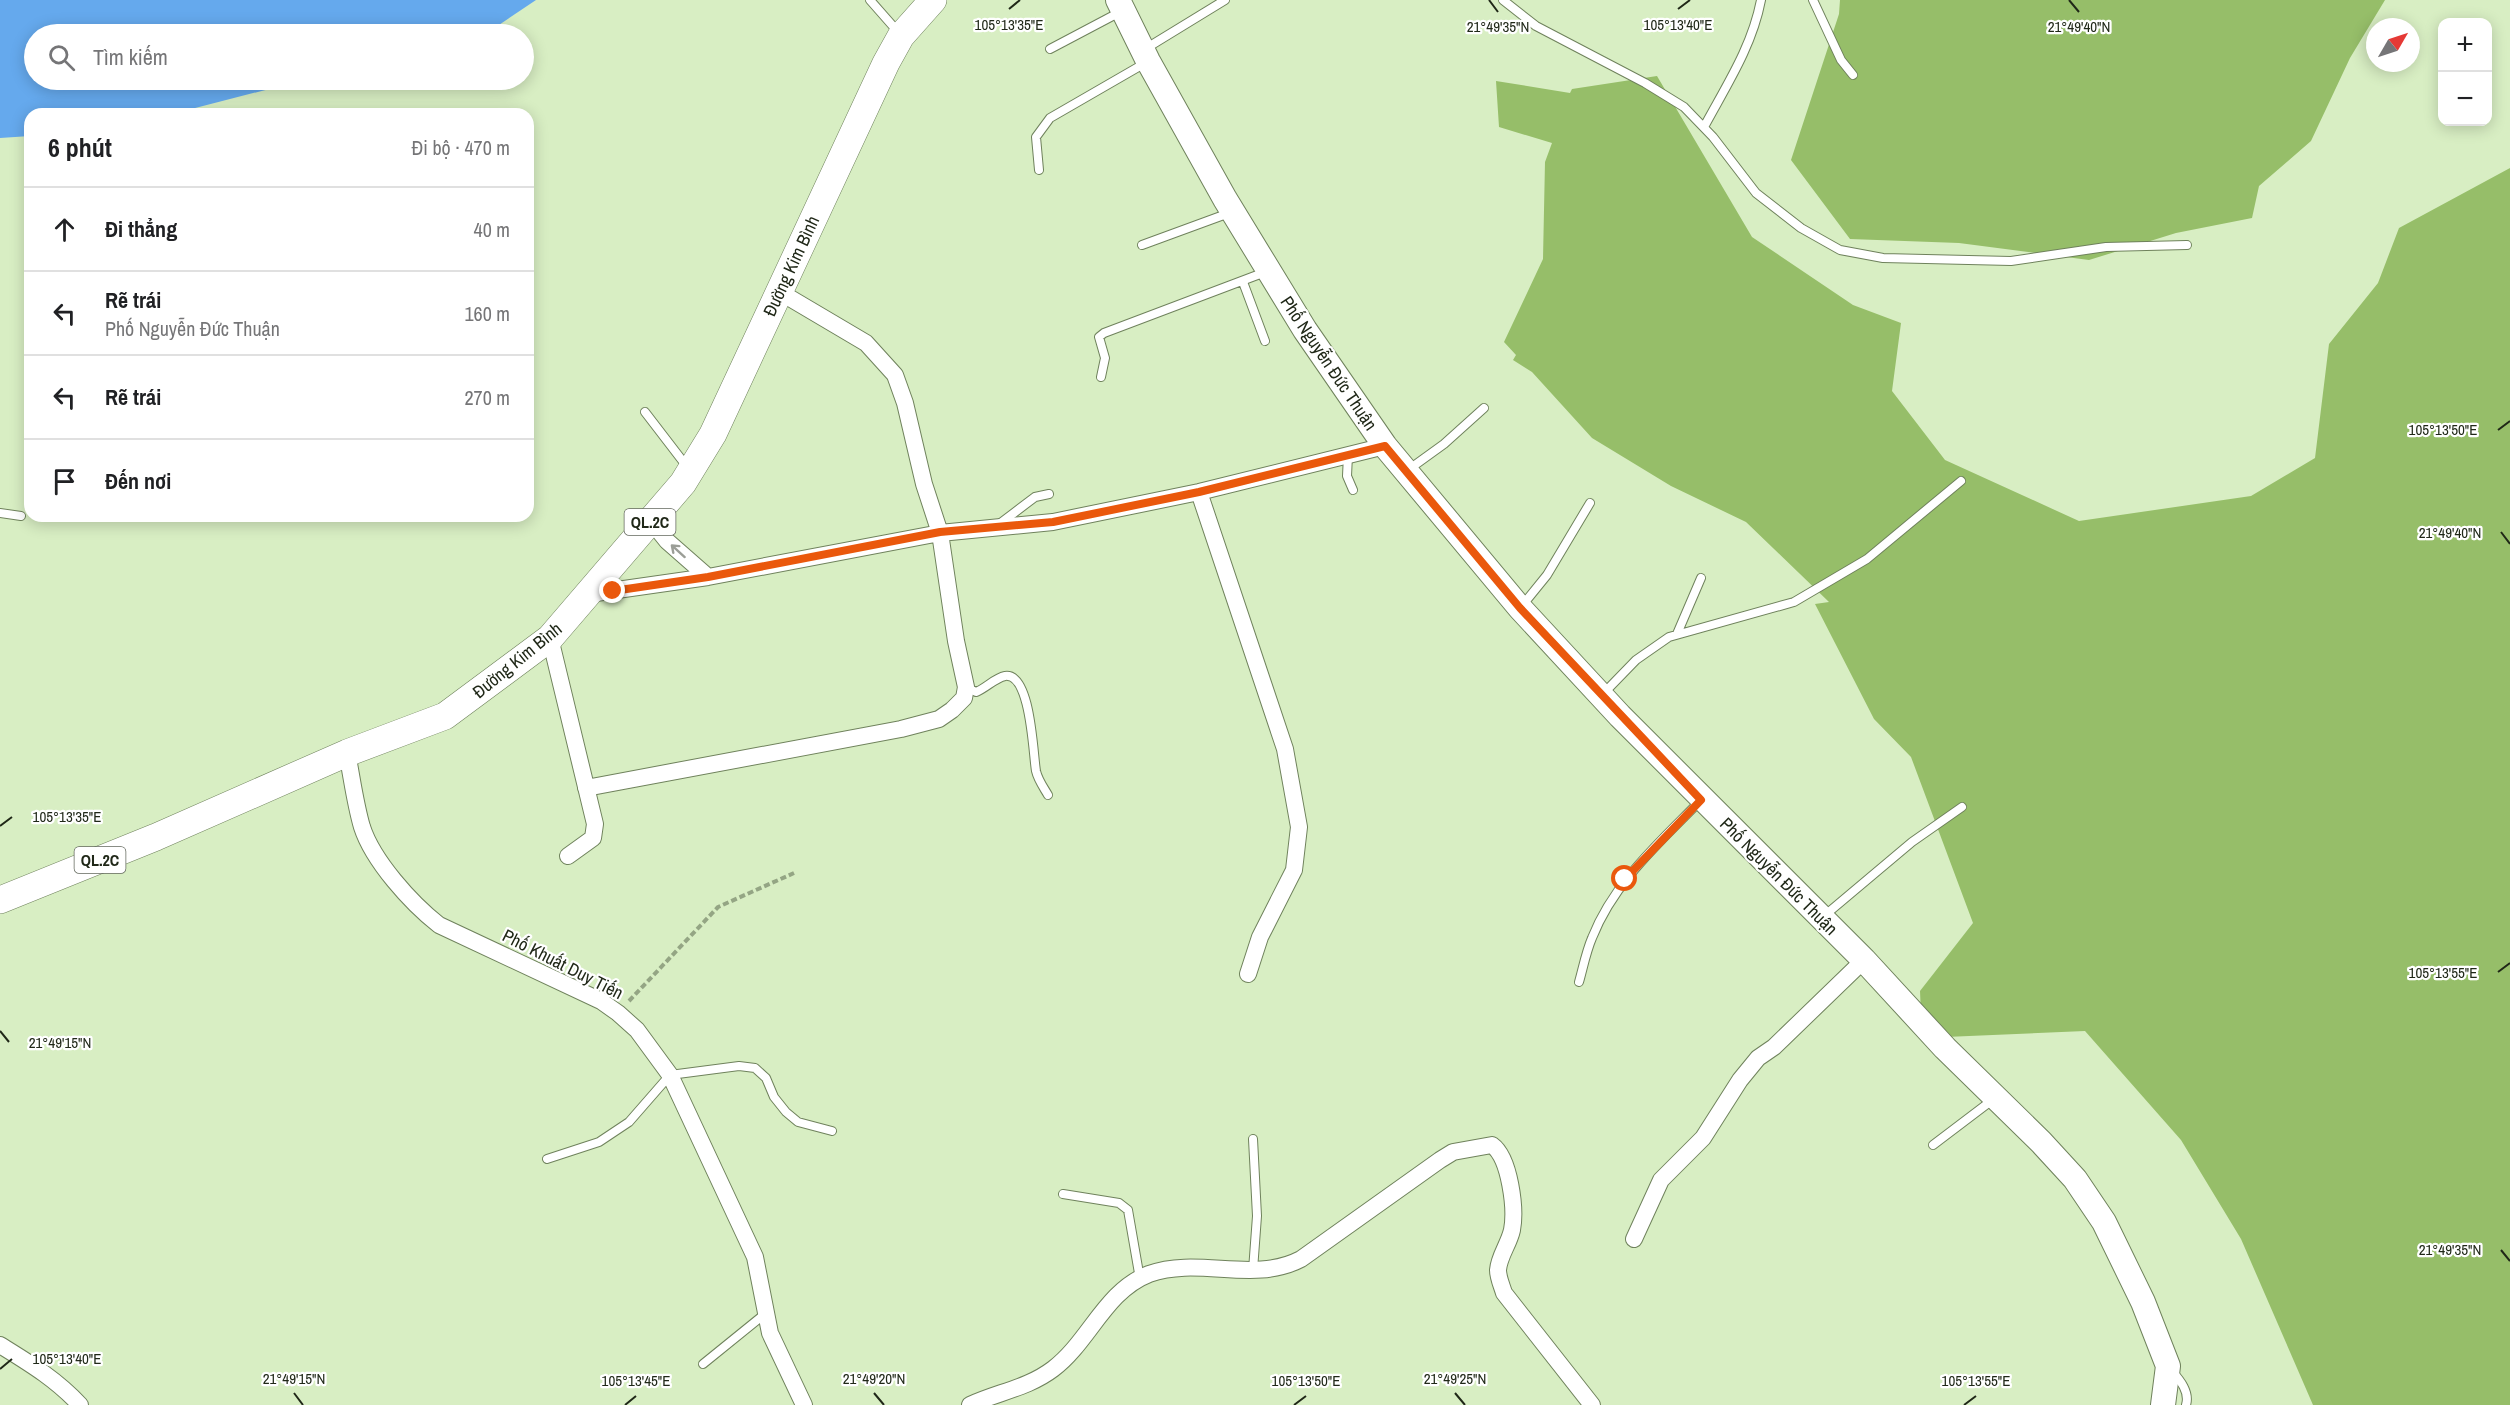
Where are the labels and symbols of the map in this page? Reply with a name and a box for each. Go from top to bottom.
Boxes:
text: 105°13'35"E [975,14,1043,35]
text: 105°13'40"E [1644,14,1712,35]
text: 21°49'35"N [1467,16,1529,37]
text: 21°49'40"N [2048,16,2110,37]
north arrow [2366,18,2420,72]
street label: Đường Kim Bình [757,212,825,320]
street label: Phố Nguyễn Đức Thuận [1275,291,1383,435]
text: 105°13'50"E [2409,419,2477,440]
road number: QL.2C [624,509,676,535]
text: 21°49'40"N [2419,522,2481,543]
one-way arrow [671,544,686,558]
route end [599,577,625,603]
street label: Đường Kim Bình [467,616,567,704]
text: 105°13'35"E [33,806,101,827]
street label: Phố Nguyễn Đức Thuận [1715,812,1843,940]
road number: QL.2C [74,847,126,873]
route start [1611,865,1637,891]
street label: Phố Khuất Duy Tiến [498,923,628,1005]
text: 105°13'55"E [2409,962,2477,983]
text: 21°49'15"N [29,1032,91,1053]
text: 21°49'35"N [2419,1239,2481,1260]
text: 105°13'40"E [33,1348,101,1369]
text: 21°49'15"N [263,1368,325,1389]
text: 21°49'20"N [843,1368,905,1389]
text: 21°49'25"N [1424,1368,1486,1389]
text: 105°13'45"E [602,1370,670,1391]
text: 105°13'50"E [1272,1370,1340,1391]
text: 105°13'55"E [1942,1370,2010,1391]

